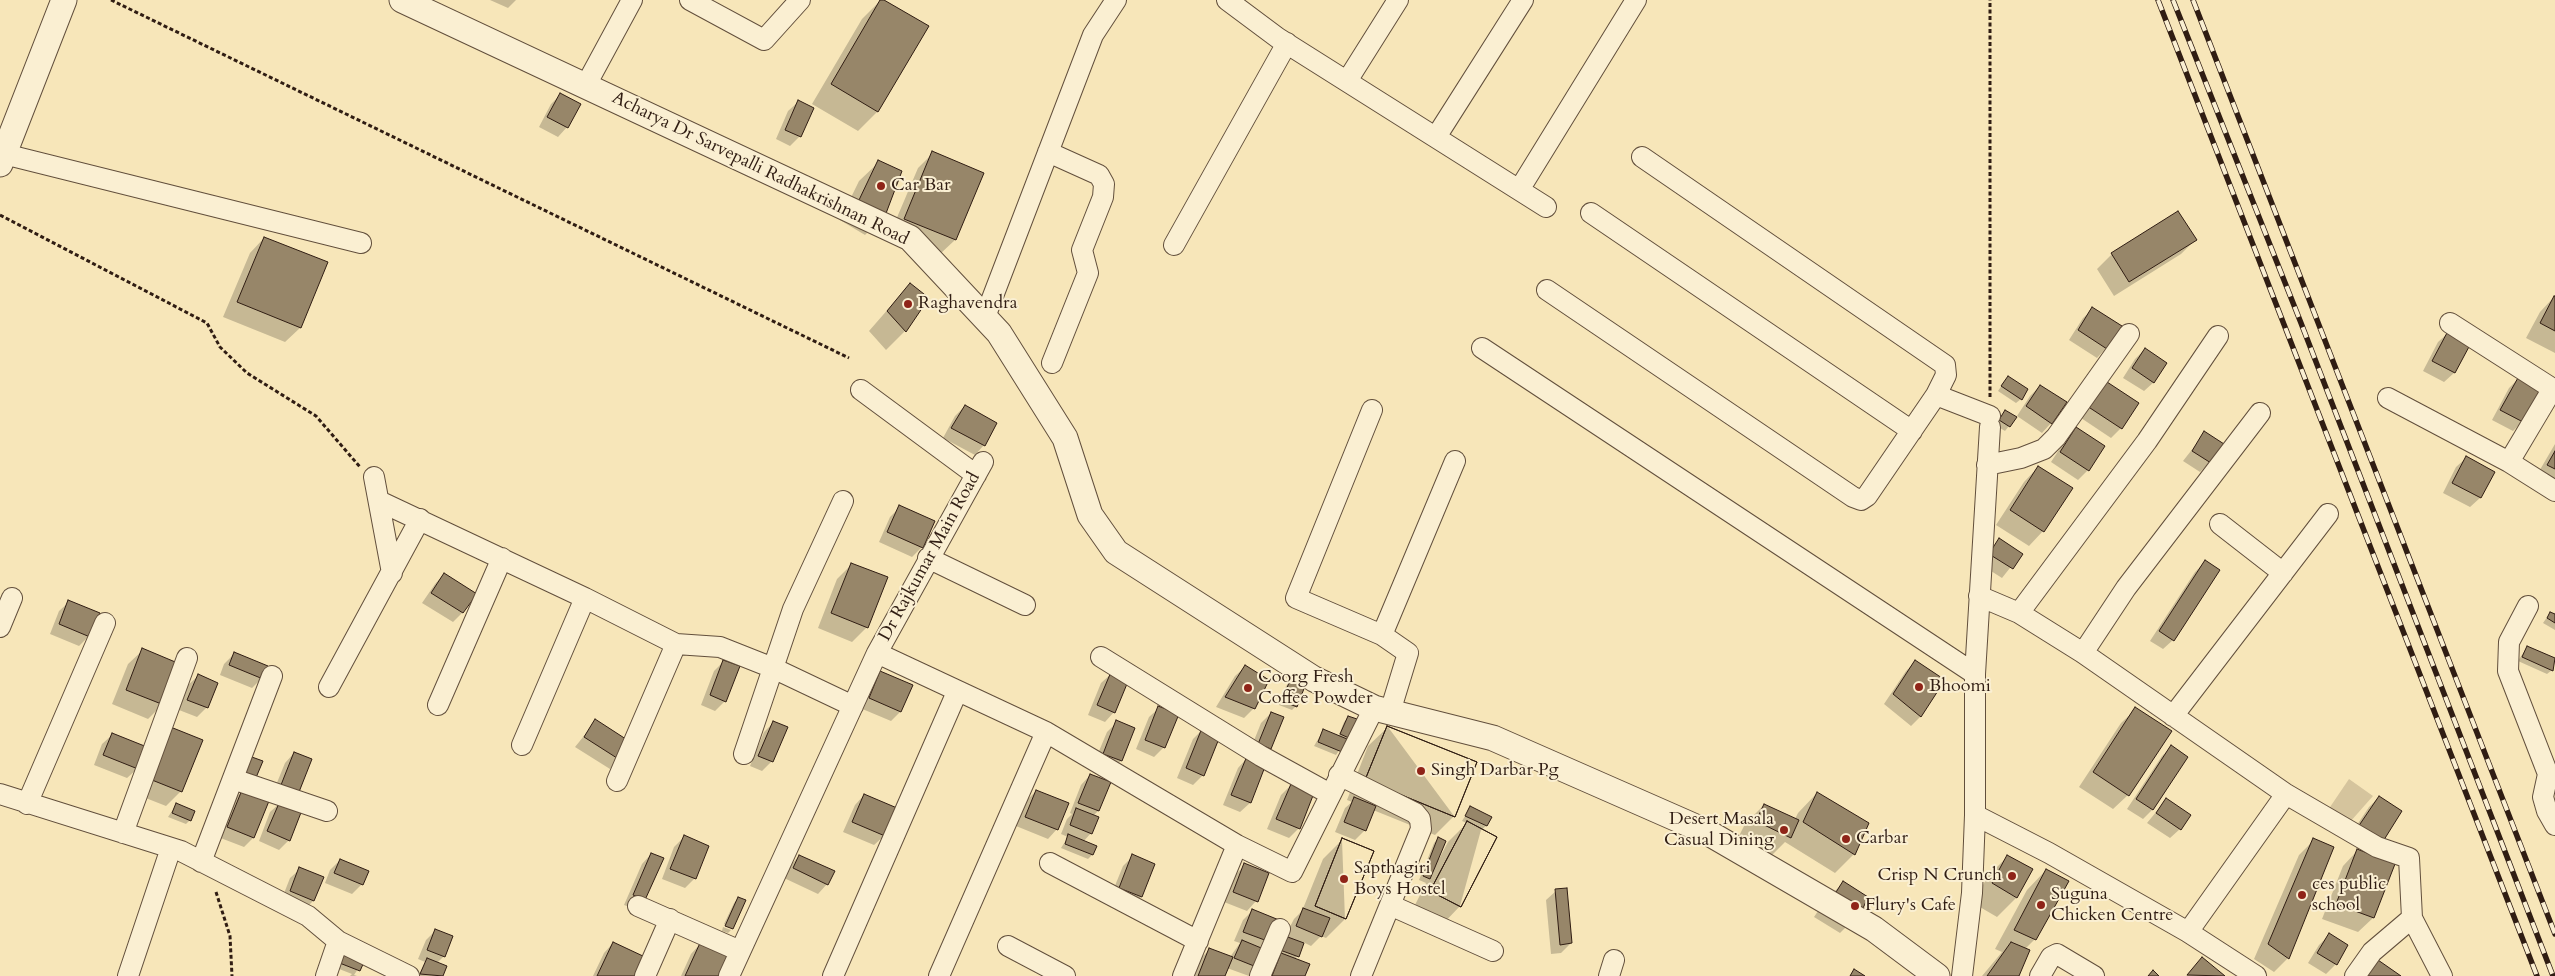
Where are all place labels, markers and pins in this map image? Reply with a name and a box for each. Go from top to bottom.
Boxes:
place label: Car Bar [891,175,951,197]
marker: Car Bar [875,180,887,192]
place label: Raghavendra [918,293,1017,315]
marker: Raghavendra [902,298,914,310]
place label: Coorg Fresh Coffee Powder [1258,667,1373,710]
place label: Bhoomi [1929,676,1991,698]
marker: Bhoomi [1913,681,1925,693]
marker: Coorg Fresh Coffee Powder [1242,682,1254,694]
place label: Singh Darbar Pg [1431,760,1559,782]
marker: Singh Darbar Pg [1415,765,1427,777]
place label: Desert Masala Casual Dining [1664,809,1774,852]
marker: Desert Masala Casual Dining [1778,824,1790,836]
place label: Carbar [1856,828,1908,850]
marker: Carbar [1840,833,1852,845]
place label: Sapthagiri Boys Hostel [1354,858,1446,901]
place label: Crisp N Crunch [1877,865,2002,887]
marker: Crisp N Crunch [2006,870,2018,882]
marker: Sapthagiri Boys Hostel [1338,873,1350,885]
place label: ces public school [2312,874,2386,916]
place label: Suguna Chicken Centre [2051,884,2173,926]
marker: ces public school [2296,889,2308,901]
place label: Flury's Cafe [1865,895,1956,917]
marker: Suguna Chicken Centre [2035,899,2047,911]
marker: Flury's Cafe [1849,900,1861,912]

